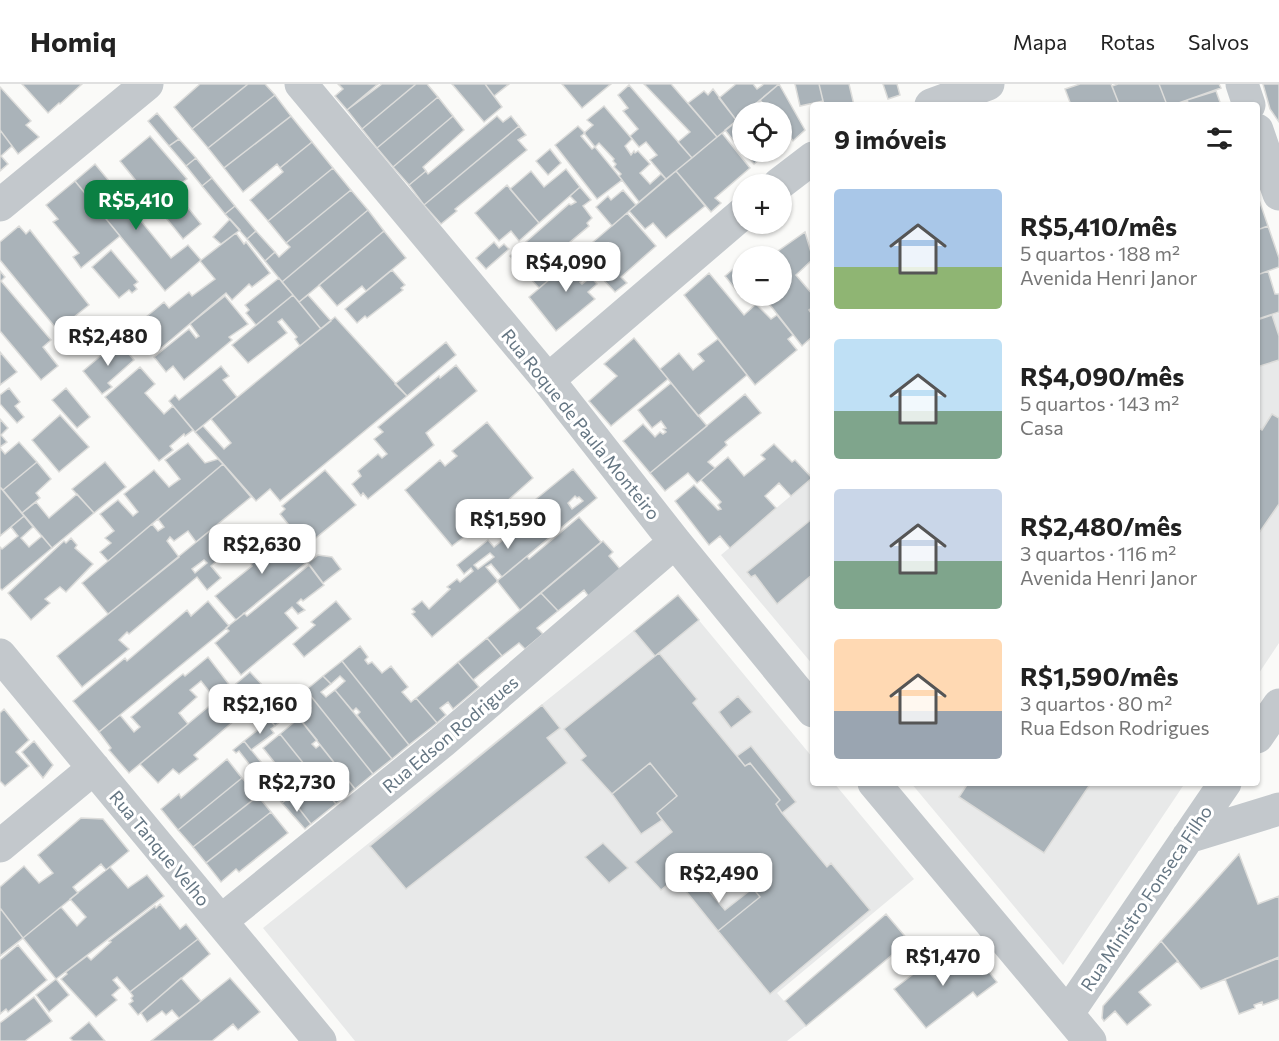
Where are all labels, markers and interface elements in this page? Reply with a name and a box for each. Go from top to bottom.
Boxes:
text: Homiq [30,24,116,58]
text: Mapa [1013,29,1067,54]
text: Rotas [1100,29,1155,54]
text: Salvos [1188,29,1249,54]
map controls [732,102,792,306]
button: locate [732,102,792,162]
icon: filters [1203,122,1236,155]
text: 9 imóveis [834,123,947,154]
button: + [732,174,792,234]
pin: R$5,410 [81,180,191,231]
text: R$5,410 [98,187,174,211]
text: R$5,410/mês [1020,210,1177,241]
icon: home [882,213,954,285]
text: 5 quartos · 188 m² [1020,241,1180,265]
pin: R$4,090 [511,242,621,293]
button: − [732,246,792,306]
text: R$4,090 [525,249,607,273]
text: Avenida Henri Janor [1020,265,1198,289]
pin: R$2,480 [53,316,163,367]
text: R$2,480 [68,323,148,347]
street label: Rua Roque de Paula Monteiro [497,324,665,524]
text: R$4,090/mês [1020,360,1184,391]
icon: home [882,363,954,435]
text: 5 quartos · 143 m² [1020,391,1179,415]
text: Casa [1020,415,1064,439]
pin: R$1,590 [453,499,563,550]
text: R$1,590 [470,506,546,530]
text: R$2,480/mês [1020,510,1182,541]
icon: home [882,513,954,585]
pin: R$2,630 [207,524,317,575]
text: R$2,630 [223,531,301,555]
text: 3 quartos · 116 m² [1020,541,1176,565]
text: Avenida Henri Janor [1020,565,1198,589]
text: R$1,590/mês [1020,660,1179,691]
icon: home [882,663,954,735]
street label: Rua Edson Rodrigues [378,671,522,797]
pin: R$2,160 [205,684,315,735]
text: R$2,160 [223,691,297,715]
text: 3 quartos · 80 m² [1020,691,1172,715]
text: Rua Edson Rodrigues [1020,715,1210,739]
pin: R$2,730 [242,762,352,813]
text: R$2,730 [258,769,336,793]
street label: Rua Tanque Velho [105,786,215,910]
street label: Rua Ministro Fonseca Filho [1076,801,1216,995]
pin: R$2,490 [664,853,774,904]
text: R$2,490 [679,860,759,884]
pin: R$1,470 [888,936,998,987]
text: R$1,470 [905,943,981,967]

